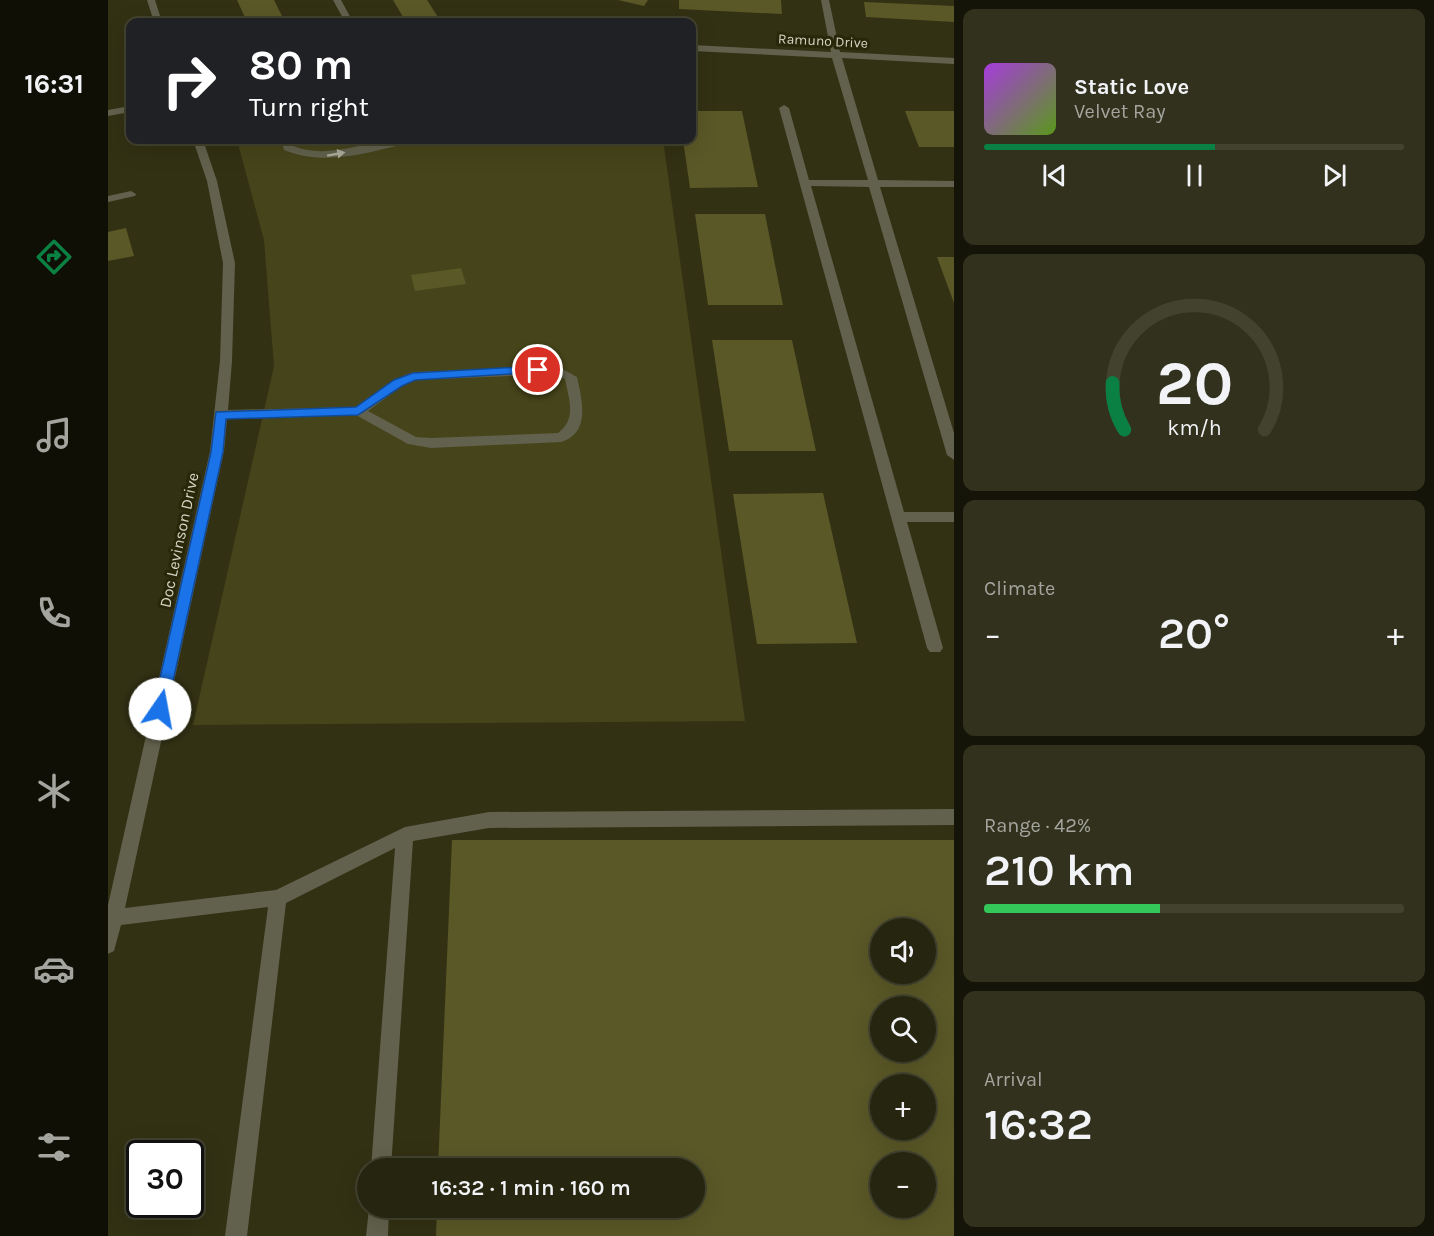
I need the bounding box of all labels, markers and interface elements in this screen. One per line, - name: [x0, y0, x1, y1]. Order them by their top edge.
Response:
- street label: Ramuno Drive: [778, 30, 868, 52]
- text: 80 m: [249, 40, 353, 90]
- icon: right: [150, 42, 228, 120]
- text: 16:31: [24, 68, 84, 100]
- text: Static Love: [1074, 74, 1189, 100]
- text: Turn right: [249, 91, 369, 123]
- text: Velvet Ray: [1074, 100, 1166, 123]
- one-way arrow: [327, 149, 346, 158]
- icon: previous: [1038, 159, 1071, 192]
- icon: pause: [1178, 159, 1211, 192]
- icon: next: [1318, 159, 1351, 192]
- icon: directions: [33, 236, 75, 278]
- pin: [512, 344, 563, 395]
- text: 20: [1155, 347, 1233, 420]
- icon: arrive: [521, 353, 554, 386]
- icon: music: [33, 414, 75, 456]
- text: km/h: [1167, 415, 1221, 440]
- street label: Doc Levinson Drive: [155, 471, 203, 609]
- text: Climate: [984, 577, 1055, 600]
- icon: phone: [33, 592, 75, 634]
- text: 20°: [1158, 607, 1230, 659]
- text: −: [984, 615, 1001, 653]
- text: +: [1387, 615, 1404, 653]
- position arrow: [128, 677, 192, 741]
- icon: climate: [33, 770, 75, 812]
- text: Range · 42%: [984, 814, 1091, 837]
- text: 210 km: [984, 844, 1135, 896]
- map controls: [870, 918, 936, 1218]
- button: sound: [870, 918, 936, 984]
- icon: car: [33, 948, 75, 990]
- button: search: [870, 996, 936, 1062]
- text: Arrival: [984, 1068, 1043, 1091]
- button: +: [870, 1074, 936, 1140]
- text: 16:32: [984, 1098, 1093, 1150]
- icon: filters: [33, 1126, 75, 1168]
- speed limit sign: 30: [126, 1140, 204, 1218]
- button: −: [870, 1152, 936, 1218]
- text: 16:32 · 1 min · 160 m: [431, 1175, 631, 1201]

